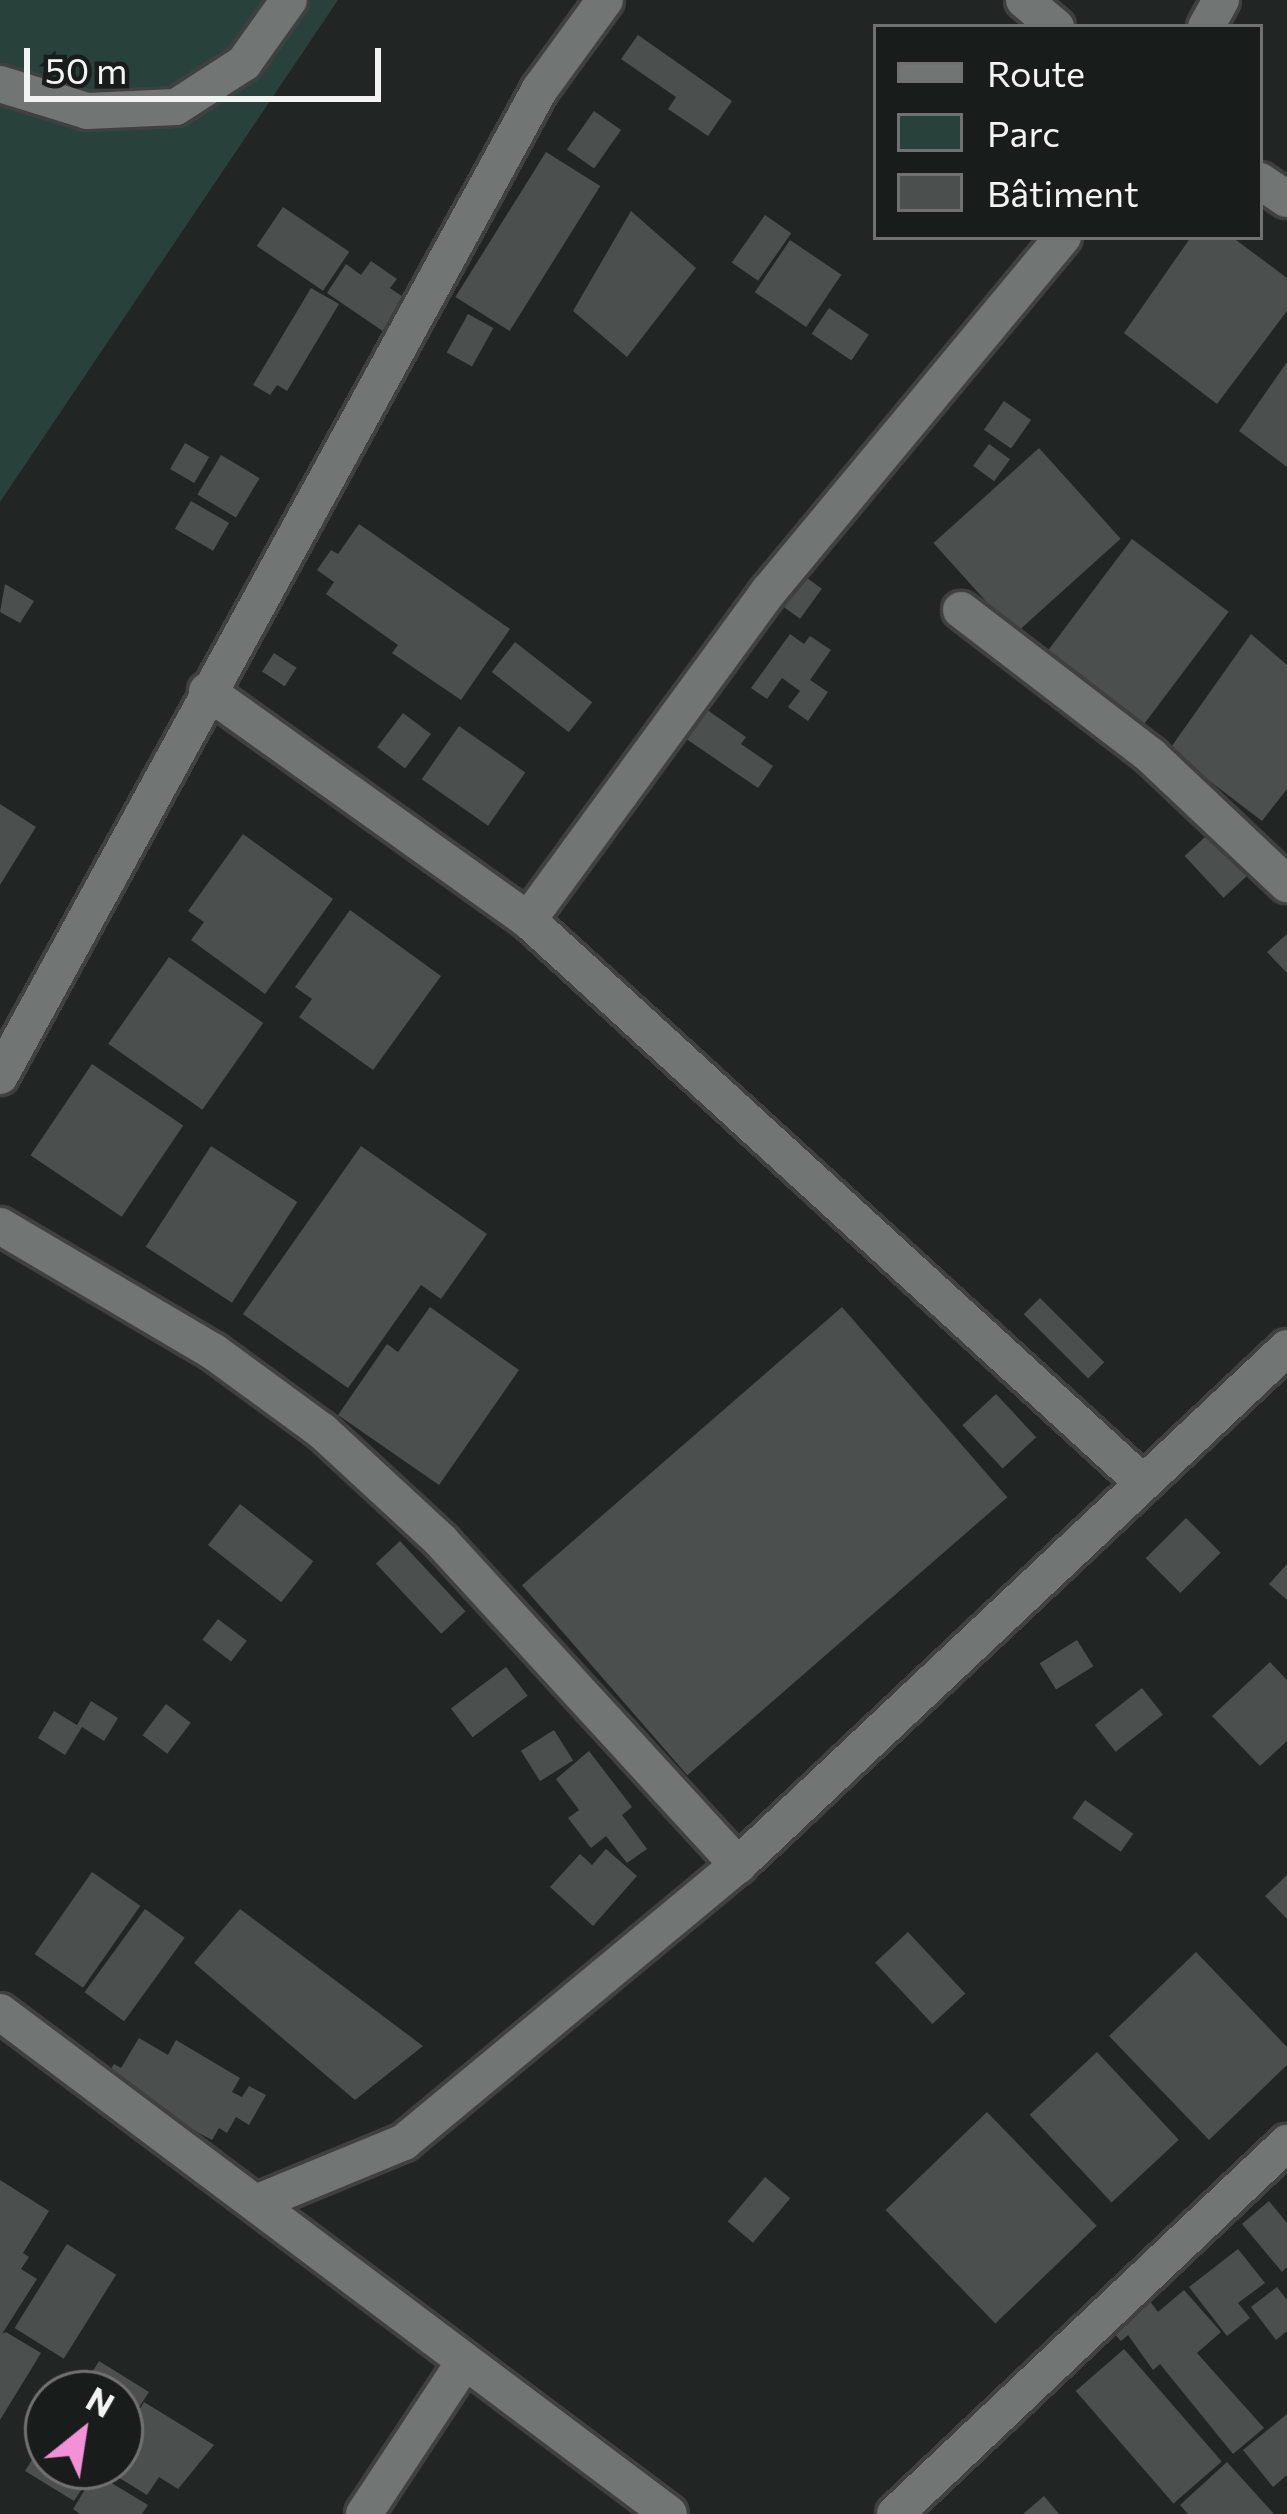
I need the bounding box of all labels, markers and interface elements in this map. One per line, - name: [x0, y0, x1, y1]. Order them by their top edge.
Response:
- scale bar: [30, 24, 387, 98]
- legend: [873, 24, 1263, 240]
- text: 50 m: [45, 47, 127, 91]
- text: Route: [987, 50, 1085, 94]
- text: Parc: [987, 110, 1060, 154]
- text: Bâtiment: [987, 170, 1139, 214]
- north arrow: [24, 2370, 144, 2490]
- text: N: [80, 2377, 122, 2425]

